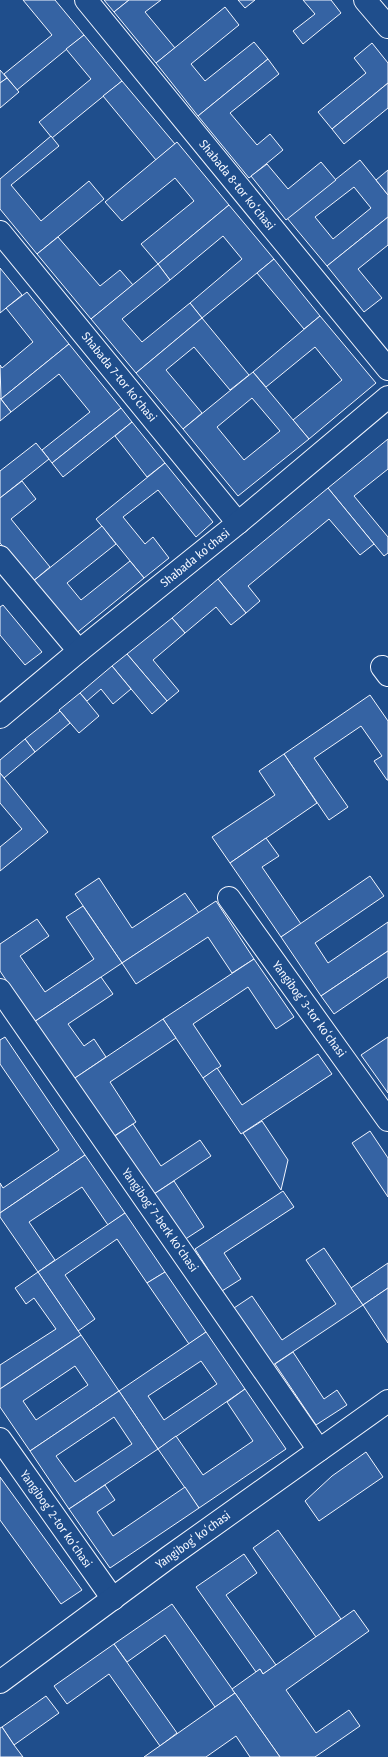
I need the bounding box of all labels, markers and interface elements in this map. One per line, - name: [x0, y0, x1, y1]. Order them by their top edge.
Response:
- street label: Shabada 8-tor koʻchasi: [196, 136, 279, 233]
- street label: Shabada 7-tor koʻchasi: [79, 329, 160, 425]
- street label: Shabada koʻchasi: [157, 525, 232, 590]
- street label: Yangibogʻ 3-tor koʻchasi: [269, 958, 349, 1060]
- street label: Yangibogʻ 7-berk koʻchasi: [119, 1165, 202, 1274]
- street label: Yangibogʻ 2-tor koʻchasi: [17, 1467, 96, 1570]
- street label: Yangibogʻ koʻchasi: [152, 1507, 233, 1572]

